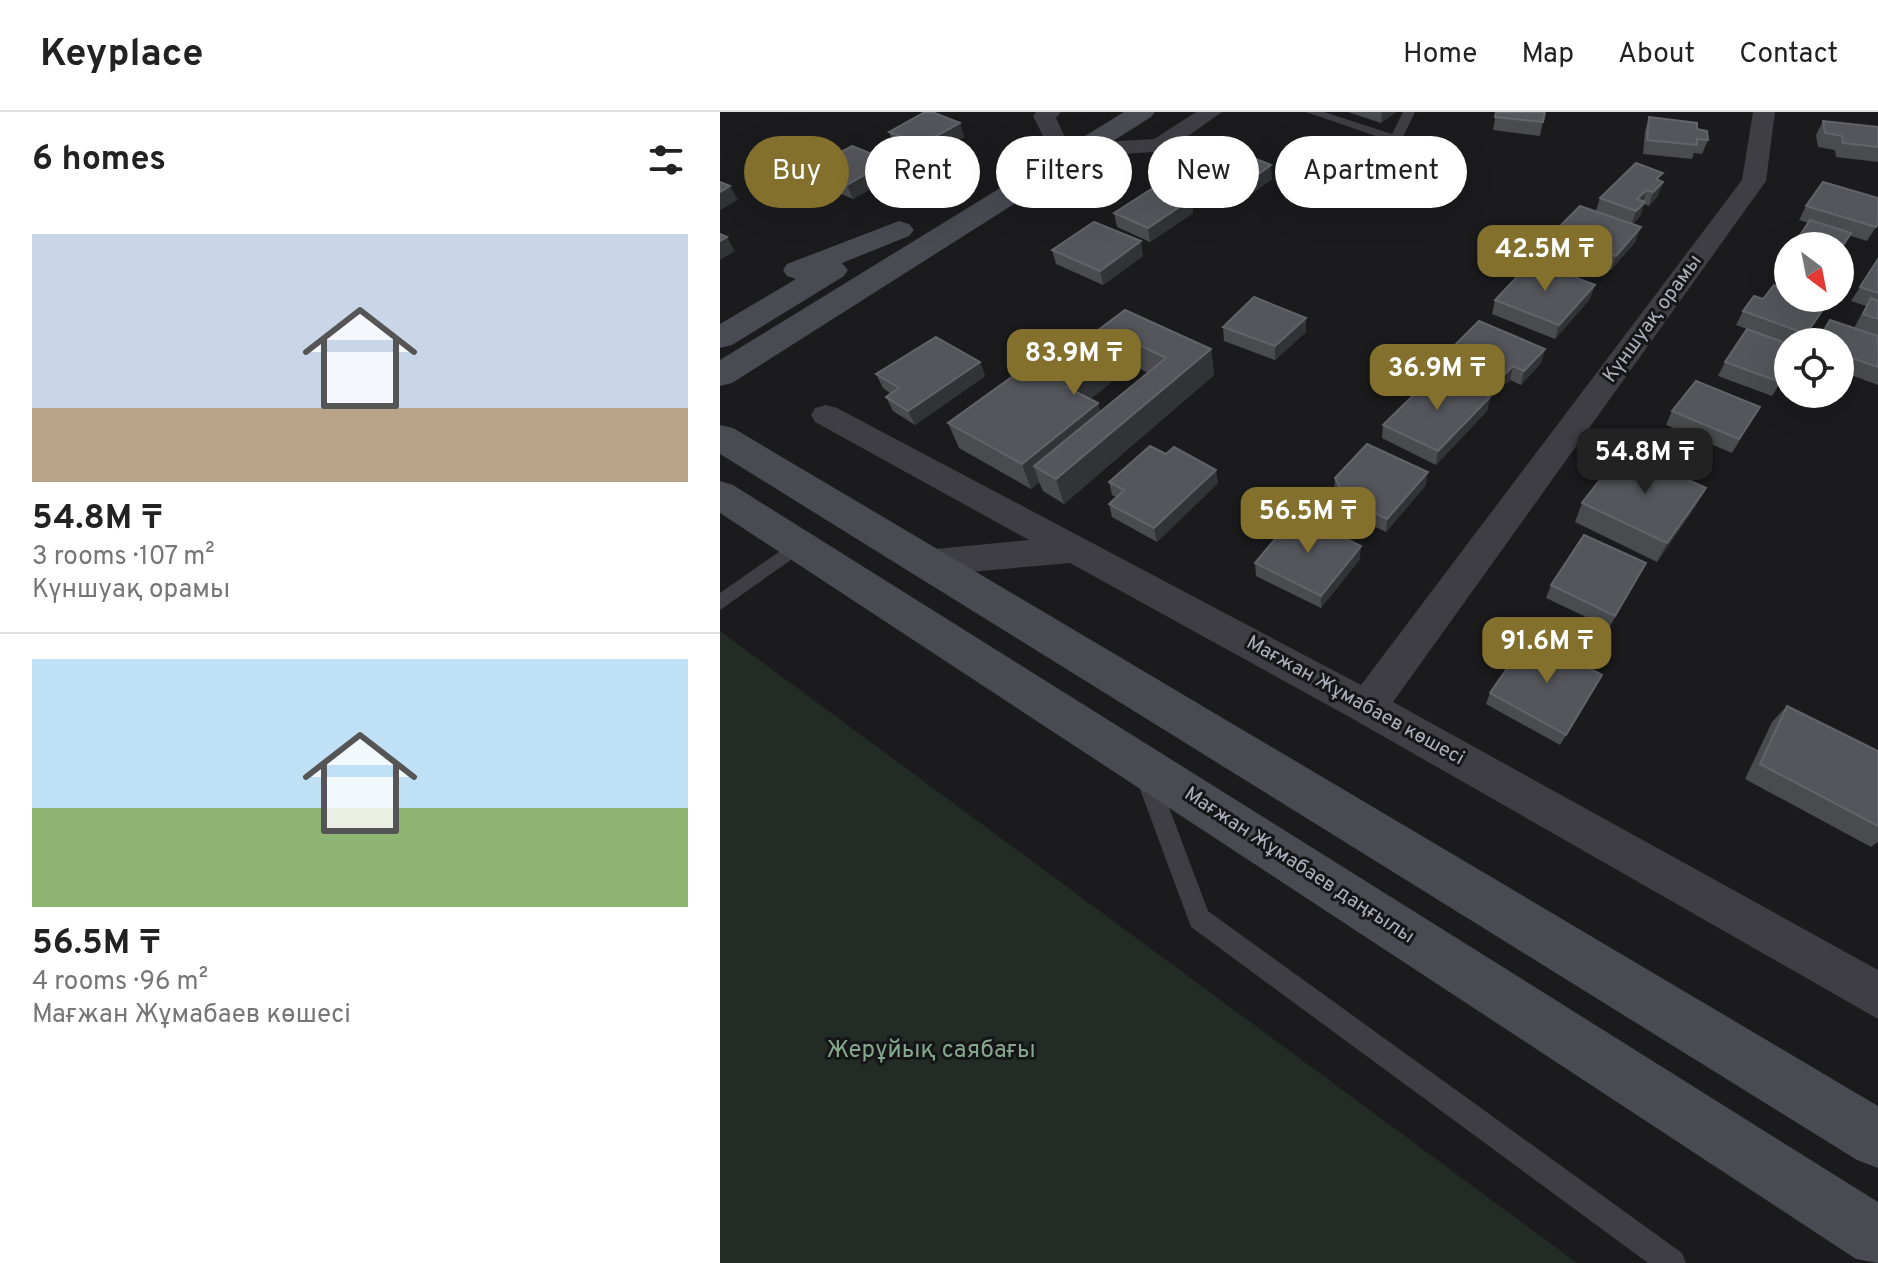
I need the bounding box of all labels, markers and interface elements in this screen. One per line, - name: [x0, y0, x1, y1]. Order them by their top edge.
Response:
- text: Keyplace: [40, 31, 204, 80]
- text: Home: [1403, 37, 1477, 73]
- text: Map: [1521, 37, 1574, 73]
- text: About: [1618, 37, 1695, 73]
- text: Contact: [1739, 37, 1838, 73]
- chip: Buy: [744, 136, 849, 208]
- chip: Rent: [865, 136, 980, 208]
- chip: Filters: [996, 136, 1132, 208]
- chip: New: [1148, 136, 1259, 208]
- chip: Apartment: [1275, 136, 1467, 208]
- icon: filters: [644, 138, 688, 182]
- text: 6 homes: [32, 139, 166, 182]
- pin: 42.5M ₸: [1471, 225, 1619, 293]
- north arrow: [1774, 232, 1854, 312]
- map controls: [1774, 232, 1854, 408]
- text: 42.5M ₸: [1495, 234, 1595, 267]
- street label: Күншуақ орамы: [1598, 250, 1708, 388]
- icon: home: [288, 286, 432, 430]
- button: locate: [1774, 328, 1854, 408]
- pin: 83.9M ₸: [1000, 329, 1148, 397]
- text: 83.9M ₸: [1025, 338, 1123, 371]
- pin: 36.9M ₸: [1363, 344, 1511, 412]
- text: 36.9M ₸: [1388, 353, 1486, 386]
- pin: 54.8M ₸: [1571, 428, 1719, 496]
- text: 54.8M ₸: [1595, 437, 1695, 470]
- pin: 56.5M ₸: [1234, 487, 1382, 555]
- text: 56.5M ₸: [1259, 496, 1357, 529]
- text: 54.8M ₸: [32, 498, 163, 541]
- text: 3 rooms · 107 m²: [32, 541, 215, 574]
- text: Күншуақ орамы: [32, 574, 230, 607]
- pin: 91.6M ₸: [1473, 617, 1621, 685]
- text: 91.6M ₸: [1500, 626, 1594, 659]
- street label: Мағжан Жұмабаев көшесі: [1241, 630, 1469, 772]
- icon: home: [288, 711, 432, 855]
- street label: Мағжан Жұмабаев даңғылы: [1179, 782, 1419, 950]
- text: 56.5M ₸: [32, 923, 161, 966]
- text: 4 rooms · 96 m²: [32, 966, 208, 999]
- text: Мағжан Жұмабаев көшесі: [32, 999, 351, 1032]
- park label: Жерұйық саябағы: [826, 1036, 1036, 1066]

